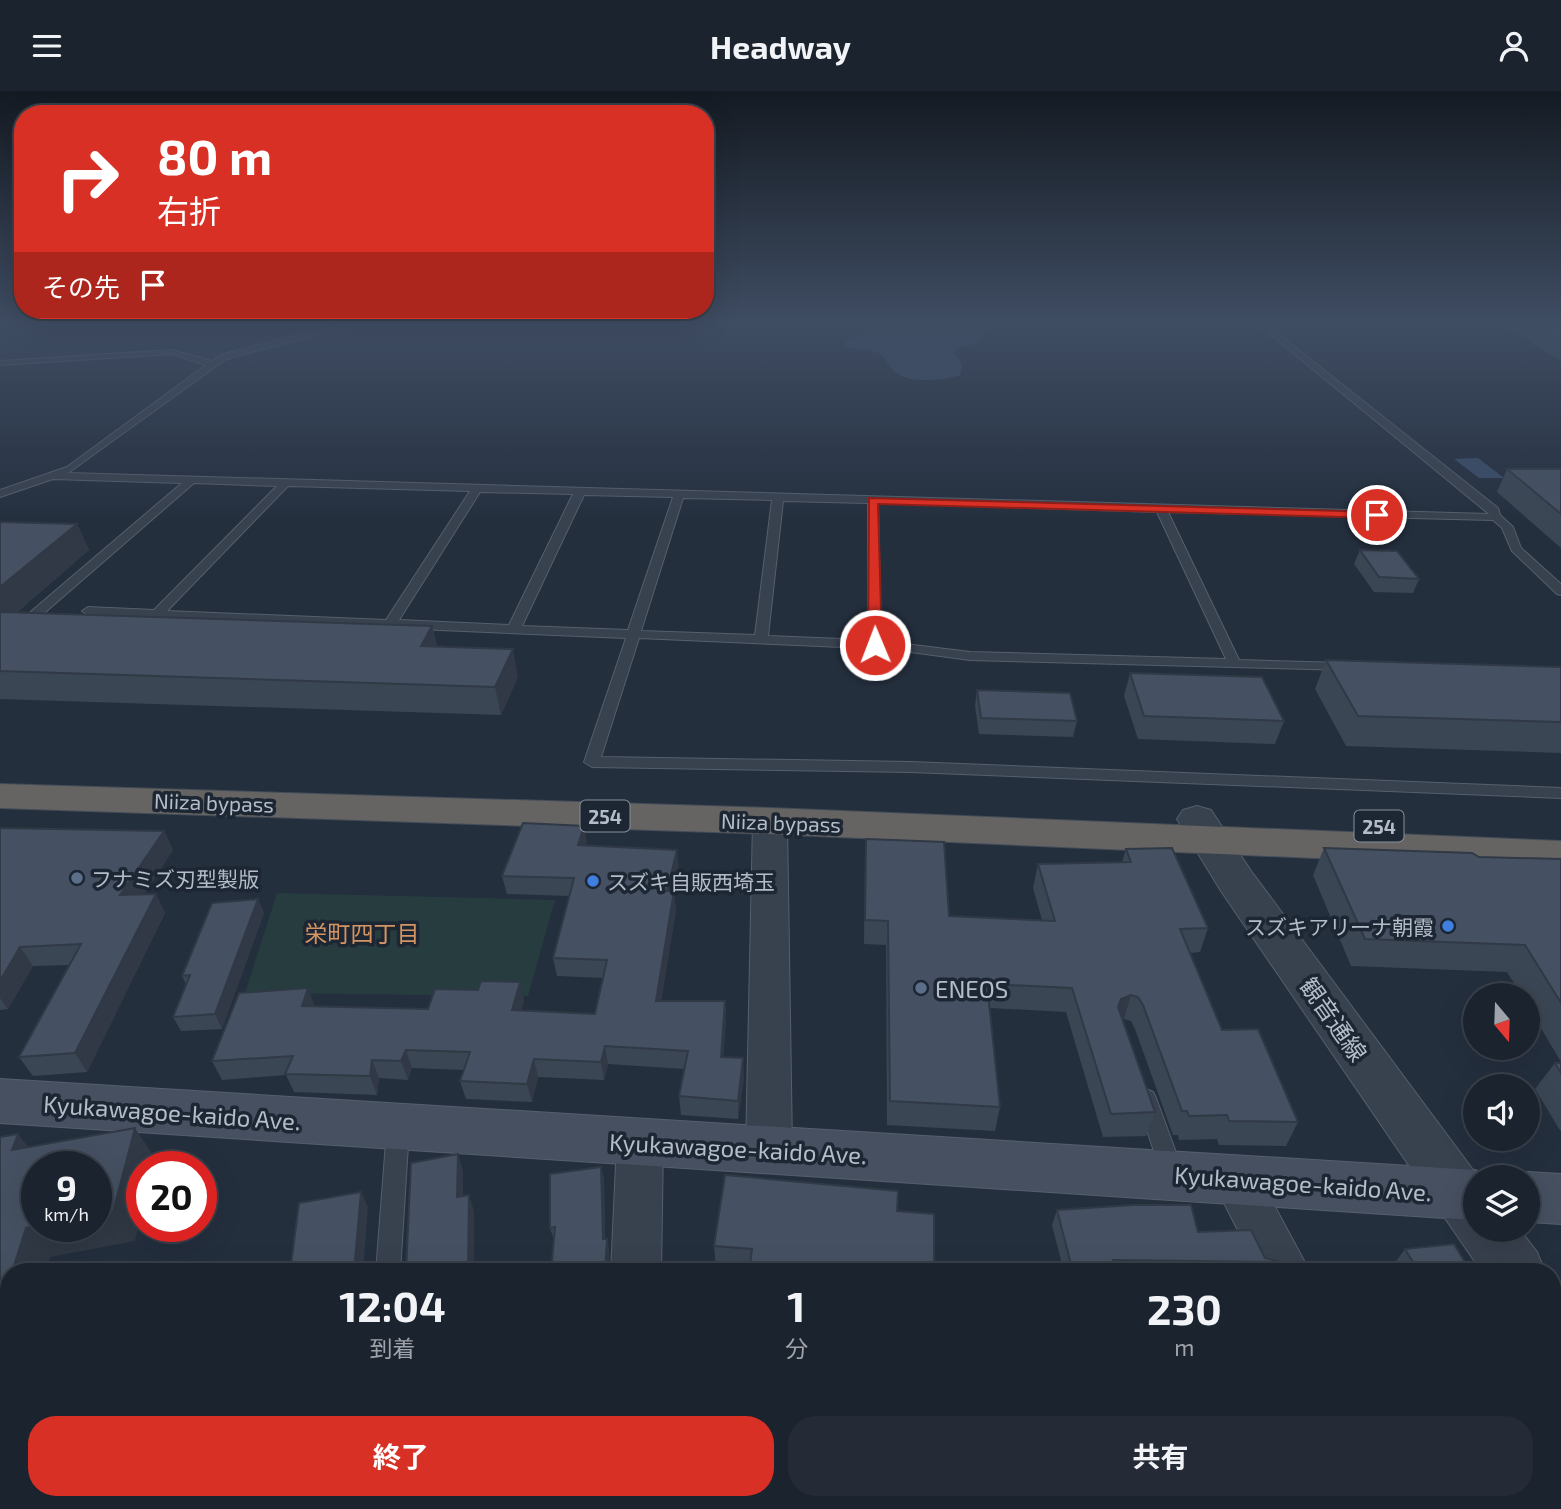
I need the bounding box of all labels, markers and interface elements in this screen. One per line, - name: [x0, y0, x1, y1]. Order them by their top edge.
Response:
- icon: menu: [28, 27, 66, 65]
- text: Headway: [710, 27, 851, 65]
- icon: person: [1495, 27, 1533, 65]
- text: 80 m: [157, 126, 272, 185]
- icon: right: [42, 133, 133, 224]
- text: 右折: [157, 191, 221, 229]
- icon: arrive: [134, 266, 172, 304]
- text: その先: [42, 271, 120, 302]
- pin: [1347, 485, 1407, 545]
- icon: arrive: [1358, 496, 1396, 534]
- position arrow: [838, 608, 912, 682]
- street label: Niiza bypass: [154, 787, 274, 817]
- road number: 254: [580, 801, 630, 831]
- street label: Niiza bypass: [721, 807, 841, 837]
- road number: 254: [1354, 811, 1404, 841]
- place label: フナミズ刃型製版: [91, 866, 259, 891]
- place label: スズキ自販西埼玉: [607, 869, 775, 894]
- marker: フナミズ刃型製版: [69, 870, 85, 886]
- marker: スズキ自販西埼玉: [585, 873, 601, 889]
- place label: スズキアリーナ朝霞: [1245, 914, 1434, 939]
- marker: スズキアリーナ朝霞: [1440, 918, 1456, 934]
- district label: 栄町四丁目: [305, 919, 420, 947]
- street label: 観音通線: [1295, 971, 1373, 1067]
- place label: ENEOS: [935, 974, 1008, 1003]
- marker: ENEOS: [913, 980, 929, 996]
- north arrow: [1463, 983, 1540, 1061]
- map controls: [1463, 983, 1540, 1242]
- button: sound: [1463, 1074, 1540, 1151]
- street label: Kyukawagoe-kaido Ave.: [42, 1089, 302, 1135]
- street label: Kyukawagoe-kaido Ave.: [609, 1127, 867, 1169]
- speed limit sign: 20: [126, 1151, 217, 1242]
- street label: Kyukawagoe-kaido Ave.: [1173, 1160, 1433, 1206]
- button: layers: [1463, 1165, 1540, 1242]
- text: 9: [56, 1166, 77, 1208]
- text: km/h: [44, 1203, 89, 1225]
- text: 12:04: [339, 1280, 446, 1330]
- text: 1: [787, 1280, 806, 1330]
- text: 230: [1147, 1283, 1222, 1333]
- text: m: [1174, 1333, 1195, 1361]
- text: 到着: [369, 1334, 415, 1362]
- text: 分: [785, 1334, 808, 1362]
- button: 終了: [28, 1416, 774, 1496]
- button: 共有: [788, 1416, 1533, 1496]

